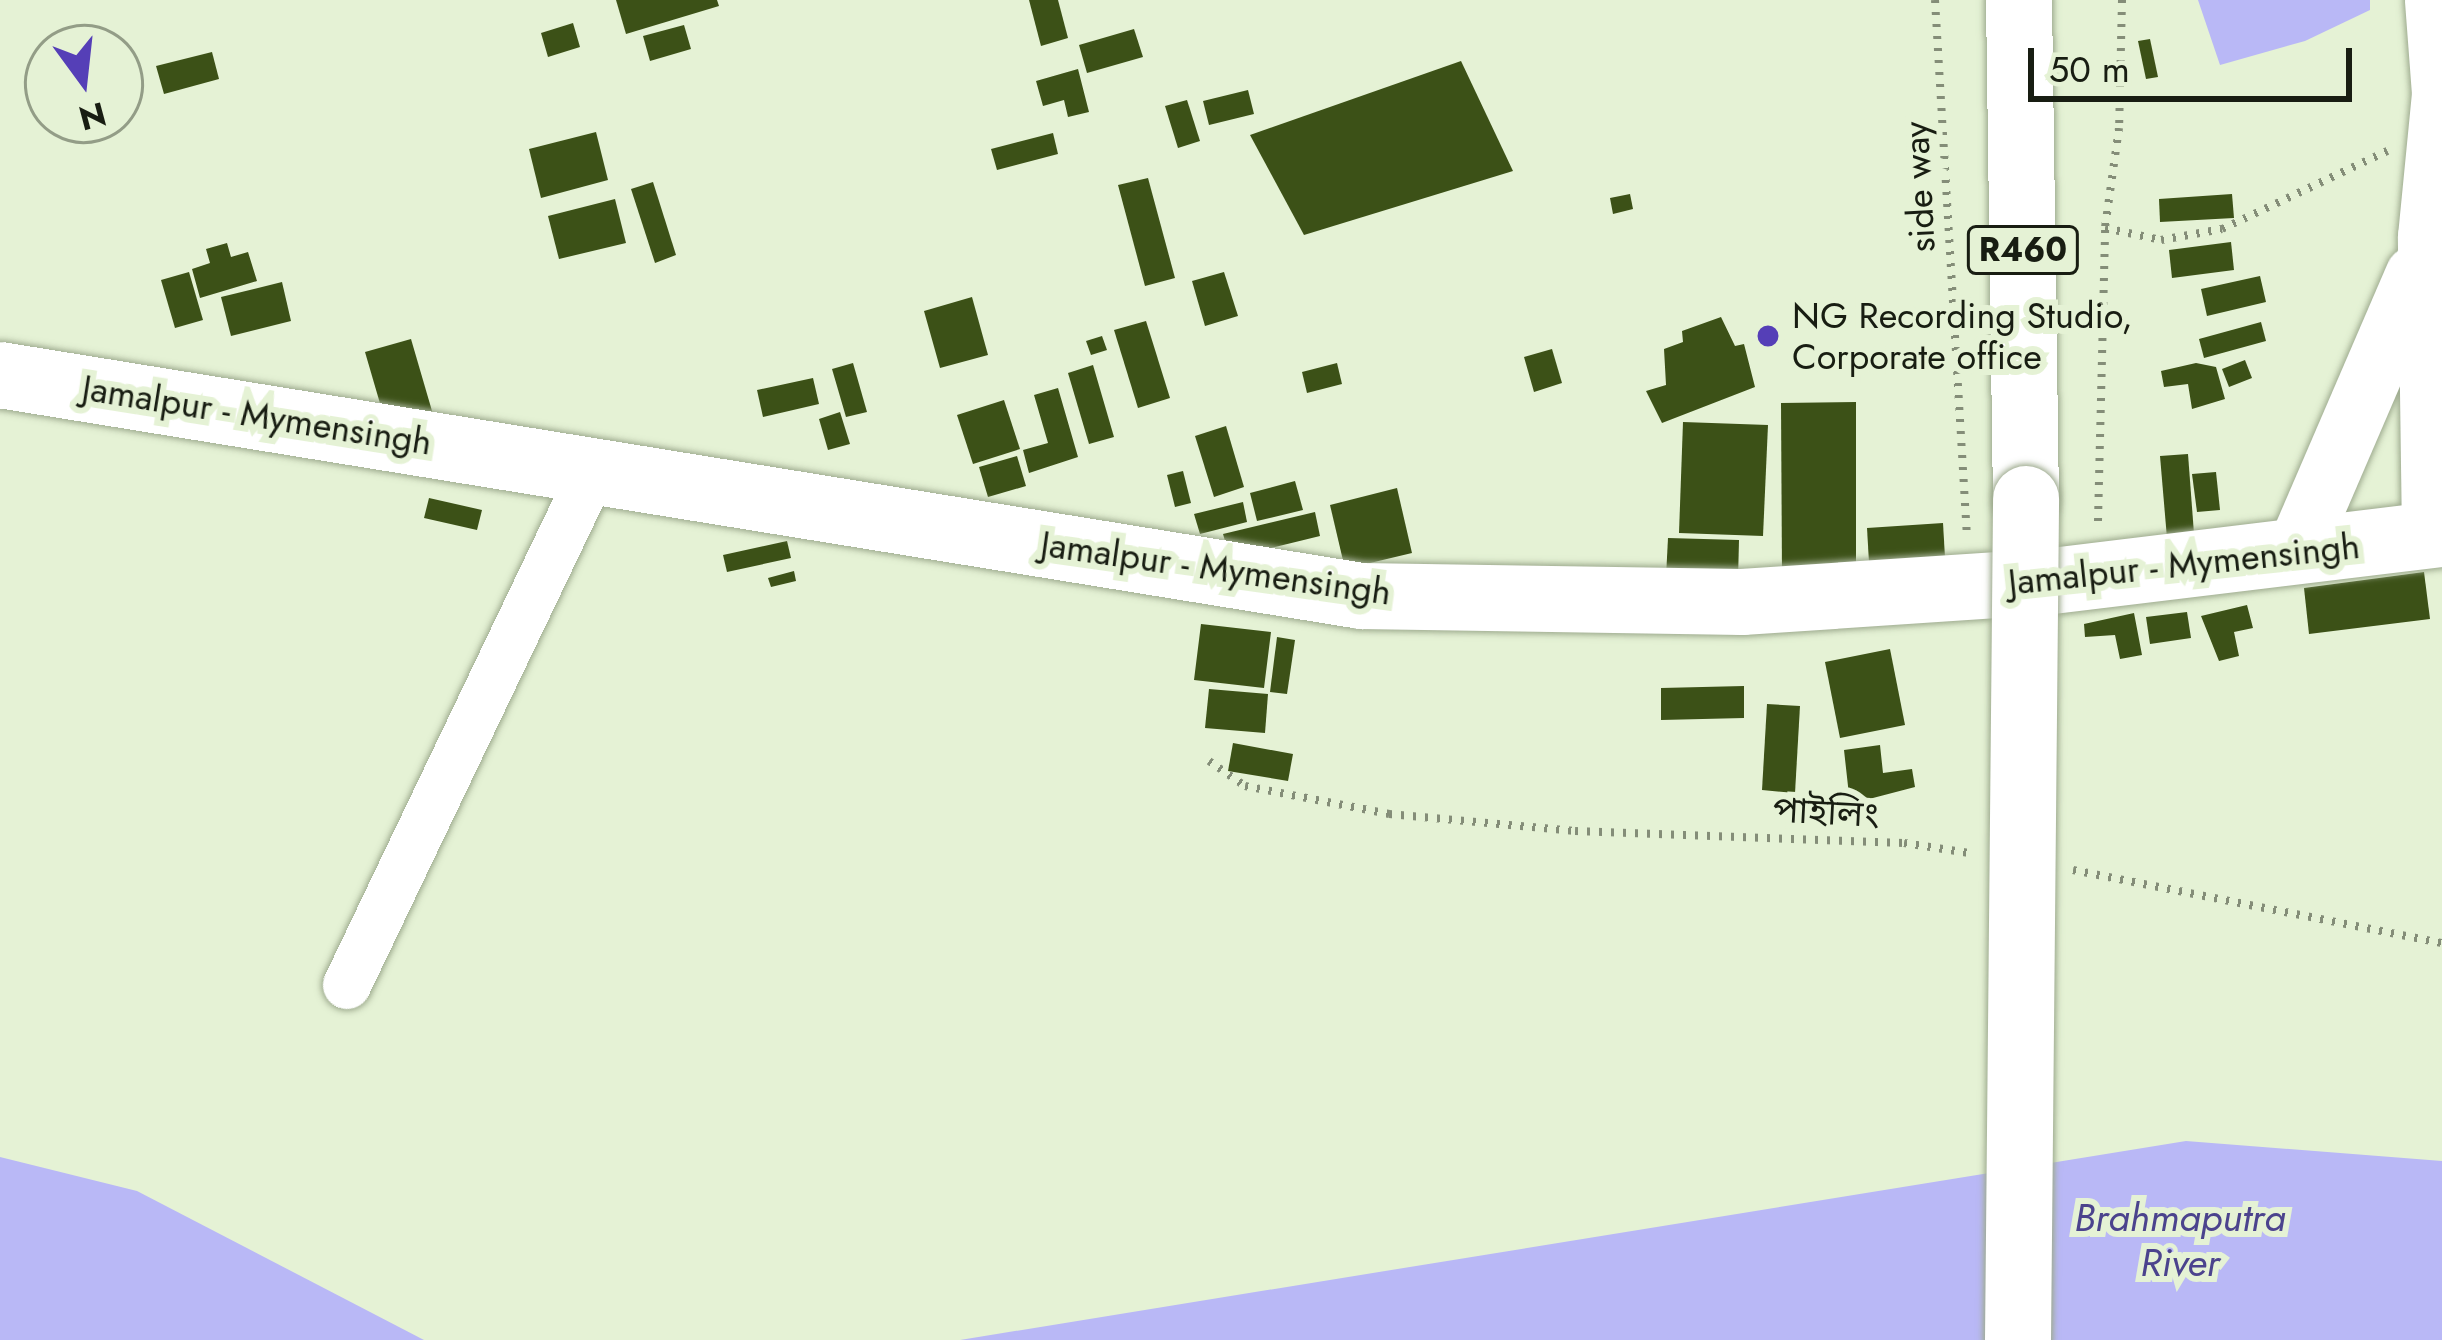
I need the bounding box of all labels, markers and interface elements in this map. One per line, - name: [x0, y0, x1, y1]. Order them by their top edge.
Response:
- north arrow: [24, 24, 144, 144]
- scale bar: [2034, 24, 2358, 98]
- text: 50 m: [2049, 43, 2130, 95]
- text: N: [74, 90, 111, 142]
- street label: side way: [1894, 120, 1944, 254]
- road number: R460: [1966, 223, 2080, 277]
- place label: NG Recording Studio, Corporate office: [1792, 293, 2133, 378]
- marker: NG Recording Studio, Corporate office: [1755, 323, 1781, 349]
- street label: Jamalpur - Mymensingh: [79, 366, 435, 464]
- street label: Jamalpur - Mymensingh: [1038, 522, 1394, 614]
- street label: Jamalpur - Mymensingh: [2006, 524, 2362, 604]
- street label: পাইলিং: [1772, 788, 1880, 836]
- water label: Brahmaputra River: [2074, 1196, 2286, 1287]

